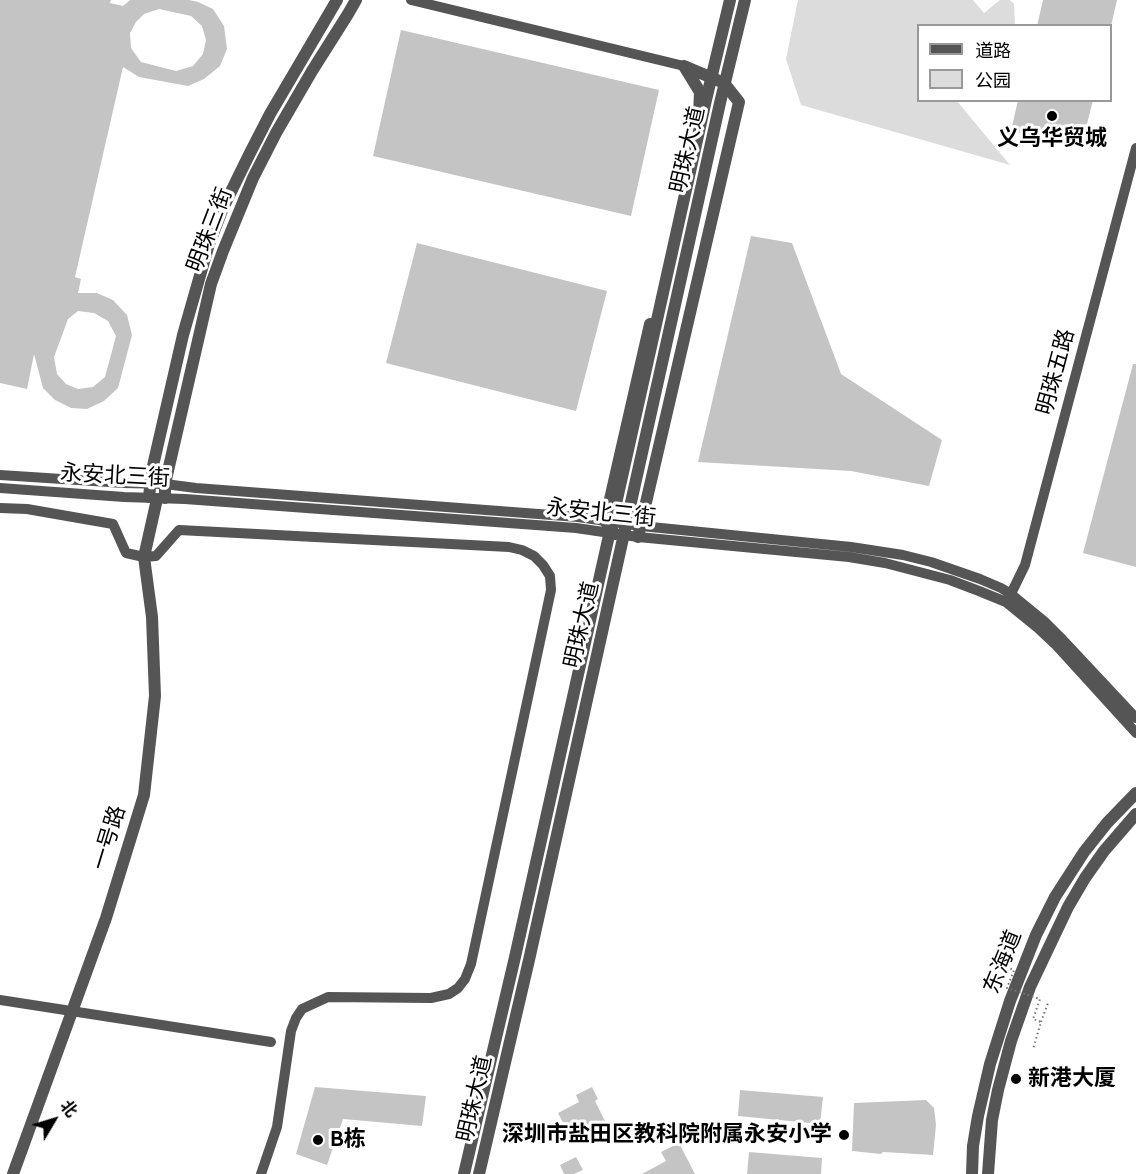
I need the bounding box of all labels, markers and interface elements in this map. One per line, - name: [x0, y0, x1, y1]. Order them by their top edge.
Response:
- legend: [917, 24, 1112, 102]
- text: 道路: [975, 40, 1011, 62]
- text: 公园: [975, 70, 1011, 92]
- street label: 明珠大道: [665, 104, 711, 196]
- marker: 义乌华贸城: [1045, 109, 1059, 123]
- place label: 义乌华贸城: [997, 126, 1107, 152]
- street label: 明珠三街: [182, 184, 238, 276]
- street label: 明珠五路: [1032, 326, 1080, 418]
- street label: 永安北三街: [59, 460, 171, 492]
- street label: 永安北三街: [545, 494, 657, 532]
- street label: 明珠大道: [559, 579, 605, 671]
- street label: 一号路: [87, 803, 131, 873]
- street label: 东海道: [978, 926, 1028, 998]
- street label: 明珠大道: [452, 1053, 498, 1145]
- place label: 新港大厦: [1028, 1066, 1116, 1092]
- marker: 新港大厦: [1009, 1072, 1023, 1086]
- north arrow: [24, 1090, 84, 1150]
- text: 北: [56, 1096, 81, 1121]
- place label: 深圳市盐田区教科院附属永安小学: [502, 1122, 832, 1148]
- place label: B栋: [330, 1127, 366, 1153]
- marker: 深圳市盐田区教科院附属永安小学: [837, 1128, 851, 1142]
- marker: B栋: [311, 1133, 325, 1147]

